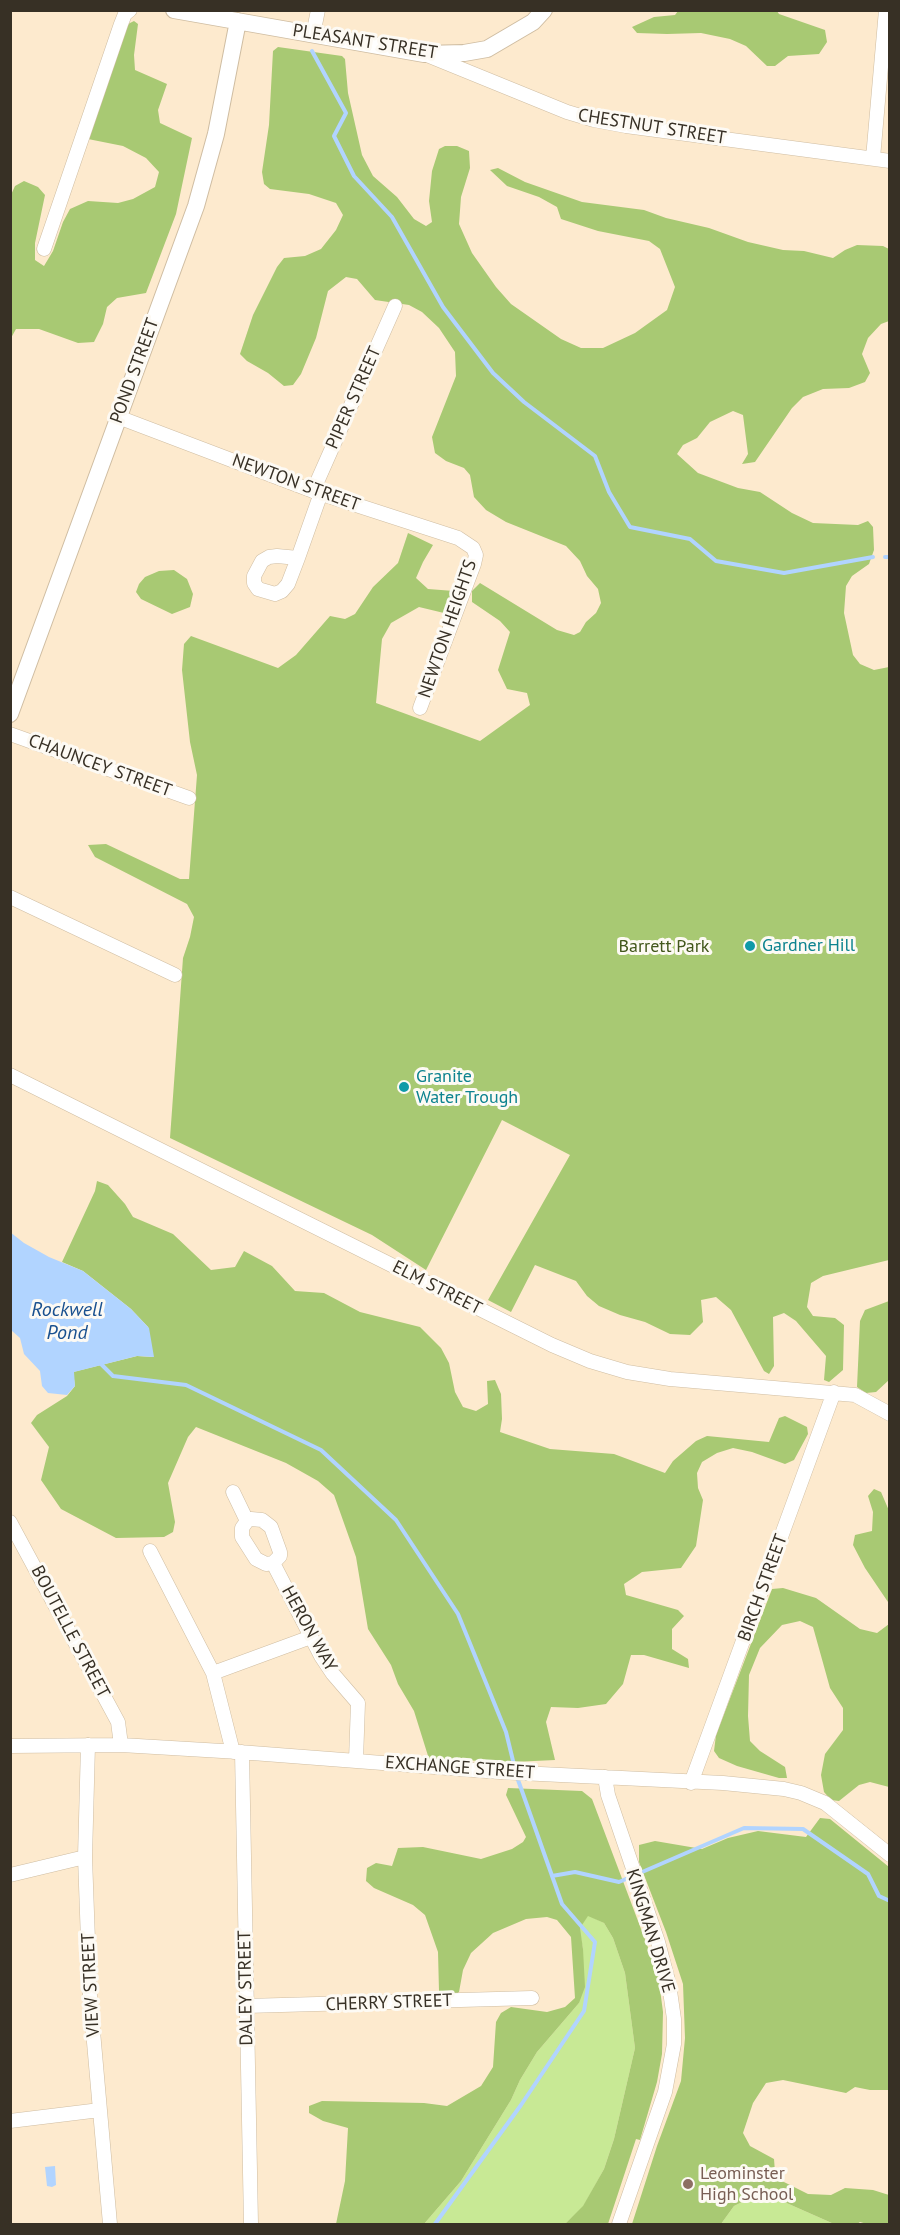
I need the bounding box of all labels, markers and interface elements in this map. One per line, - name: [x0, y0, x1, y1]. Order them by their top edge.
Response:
- street label: PLEASANT STREET: [291, 20, 439, 64]
- street label: CHESTNUT STREET: [576, 105, 728, 149]
- street label: POND STREET: [106, 315, 164, 427]
- street label: PIPER STREET: [322, 343, 386, 453]
- street label: NEWTON STREET: [229, 450, 363, 516]
- street label: NEWTON HEIGHTS: [414, 557, 482, 701]
- street label: CHAUNCEY STREET: [25, 730, 175, 802]
- place label: Gardner Hill: [762, 935, 855, 957]
- park label: Barrett Park: [619, 936, 709, 958]
- marker: Gardner Hill: [743, 939, 757, 953]
- place label: Granite Water Trough: [416, 1066, 518, 1108]
- marker: Granite Water Trough: [397, 1080, 411, 1094]
- street label: ELM STREET: [389, 1256, 485, 1320]
- water label: Rockwell Pond: [31, 1298, 103, 1345]
- street label: BIRCH STREET: [734, 1531, 792, 1645]
- street label: BOUTELLE STREET: [26, 1562, 114, 1702]
- street label: HERON WAY: [277, 1582, 341, 1676]
- street label: EXCHANGE STREET: [384, 1752, 536, 1784]
- street label: KINGMAN DRIVE: [621, 1866, 679, 1996]
- street label: DALEY STREET: [234, 1930, 258, 2046]
- street label: VIEW STREET: [77, 1932, 105, 2038]
- street label: CHERRY STREET: [325, 1990, 453, 2016]
- place label: Leominster High School: [700, 2163, 793, 2206]
- marker: Leominster High School: [681, 2177, 695, 2191]

